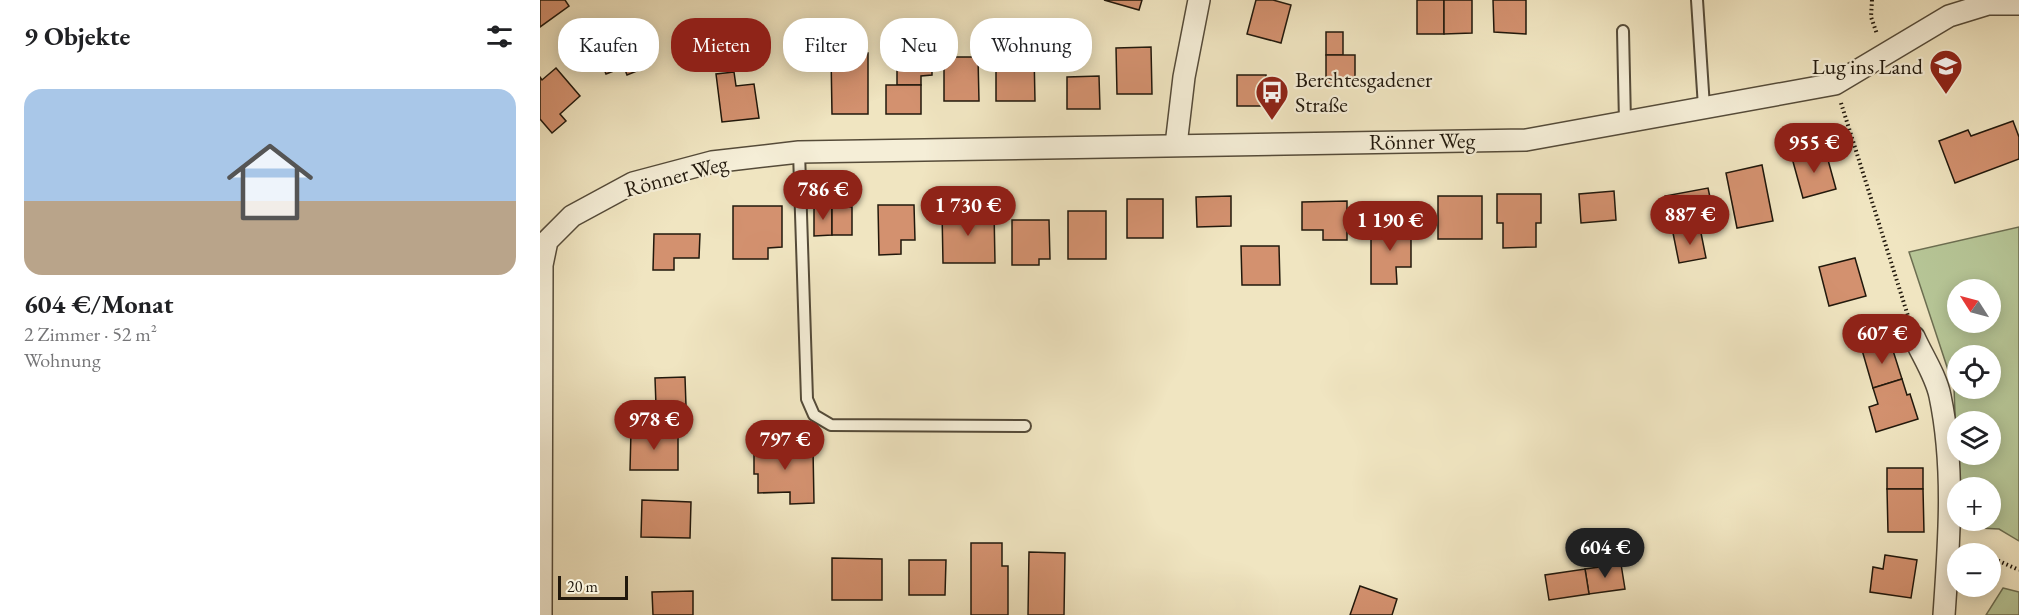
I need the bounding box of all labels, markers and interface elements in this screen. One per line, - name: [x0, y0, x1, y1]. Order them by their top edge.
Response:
- chip: Kaufen: [558, 18, 659, 72]
- chip: Mieten: [671, 18, 771, 72]
- chip: Filter: [783, 18, 868, 72]
- chip: Neu: [880, 18, 958, 72]
- chip: Wohnung: [970, 18, 1092, 72]
- text: 9 Objekte: [24, 19, 130, 53]
- icon: filters: [483, 20, 516, 53]
- school or university icon: Lug ins Land: [1928, 48, 1964, 95]
- place label: Lug ins Land: [1812, 52, 1924, 81]
- place label: Berchtesgadener Straße: [1295, 65, 1433, 119]
- bus stop icon: Berchtesgadener Straße: [1254, 74, 1290, 121]
- pin: 955 €: [1772, 123, 1856, 174]
- street label: Rönner Weg: [1369, 126, 1476, 156]
- icon: home: [216, 128, 324, 236]
- text: 955 €: [1788, 129, 1840, 155]
- street label: Rönner Weg: [621, 148, 731, 204]
- pin: 786 €: [781, 170, 865, 221]
- text: 786 €: [797, 176, 849, 202]
- pin: 1 730 €: [913, 186, 1023, 237]
- text: 1 730 €: [935, 192, 1001, 218]
- pin: 887 €: [1648, 195, 1732, 246]
- pin: 1 190 €: [1335, 201, 1445, 252]
- text: 887 €: [1664, 201, 1716, 227]
- text: 1 190 €: [1357, 207, 1423, 233]
- north arrow: [1947, 279, 2001, 333]
- map controls: [1947, 279, 2001, 597]
- text: 604 €/Monat: [24, 287, 173, 321]
- pin: 607 €: [1840, 314, 1924, 365]
- text: 607 €: [1856, 320, 1908, 346]
- text: 2 Zimmer · 52 m²: [24, 321, 157, 347]
- button: locate: [1947, 345, 2001, 399]
- text: Wohnung: [24, 347, 101, 373]
- pin: 978 €: [612, 400, 696, 451]
- text: 978 €: [628, 406, 680, 432]
- button: layers: [1947, 411, 2001, 465]
- pin: 797 €: [743, 420, 827, 471]
- text: 797 €: [759, 426, 811, 452]
- button: +: [1947, 477, 2001, 531]
- pin: 604 €: [1563, 528, 1647, 579]
- text: 604 €: [1579, 534, 1631, 560]
- button: −: [1947, 543, 2001, 597]
- scale bar: [558, 573, 628, 600]
- text: 20 m: [567, 576, 598, 597]

